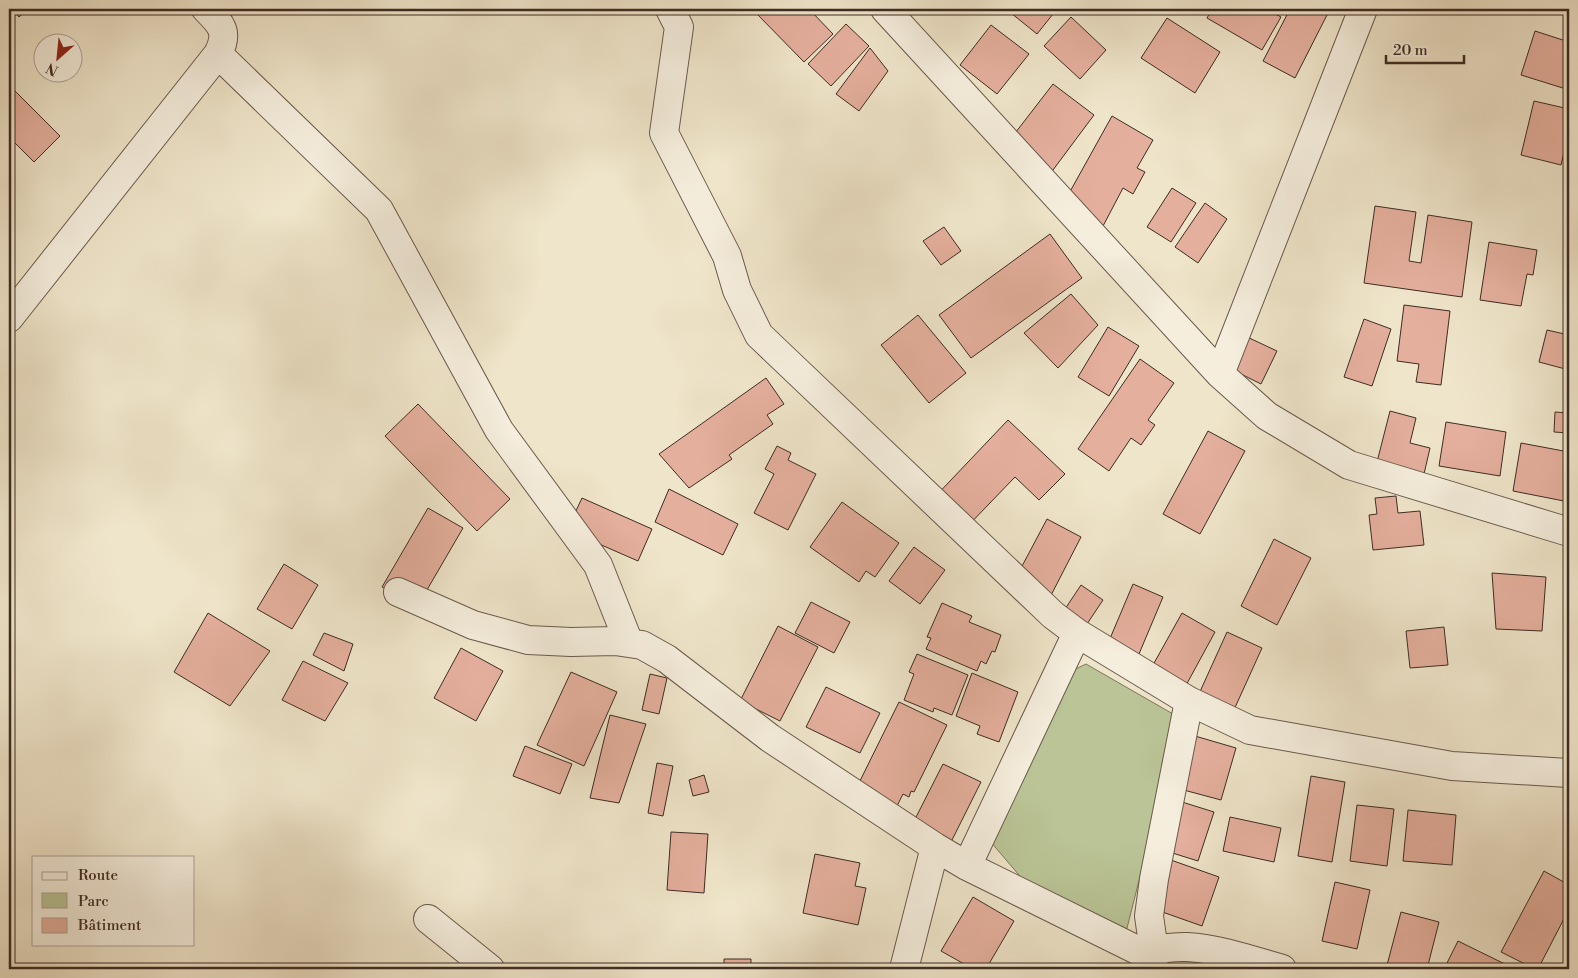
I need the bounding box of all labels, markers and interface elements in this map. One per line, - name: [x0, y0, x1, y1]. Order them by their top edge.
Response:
- north arrow: [32, 32, 82, 82]
- scale bar: [1386, 32, 1463, 64]
- text: 20 m: [1393, 41, 1428, 60]
- text: N: [44, 58, 62, 79]
- legend: [32, 856, 195, 946]
- text: Route: [78, 866, 118, 885]
- text: Parc: [78, 892, 109, 911]
- text: Bâtiment: [77, 916, 142, 935]

